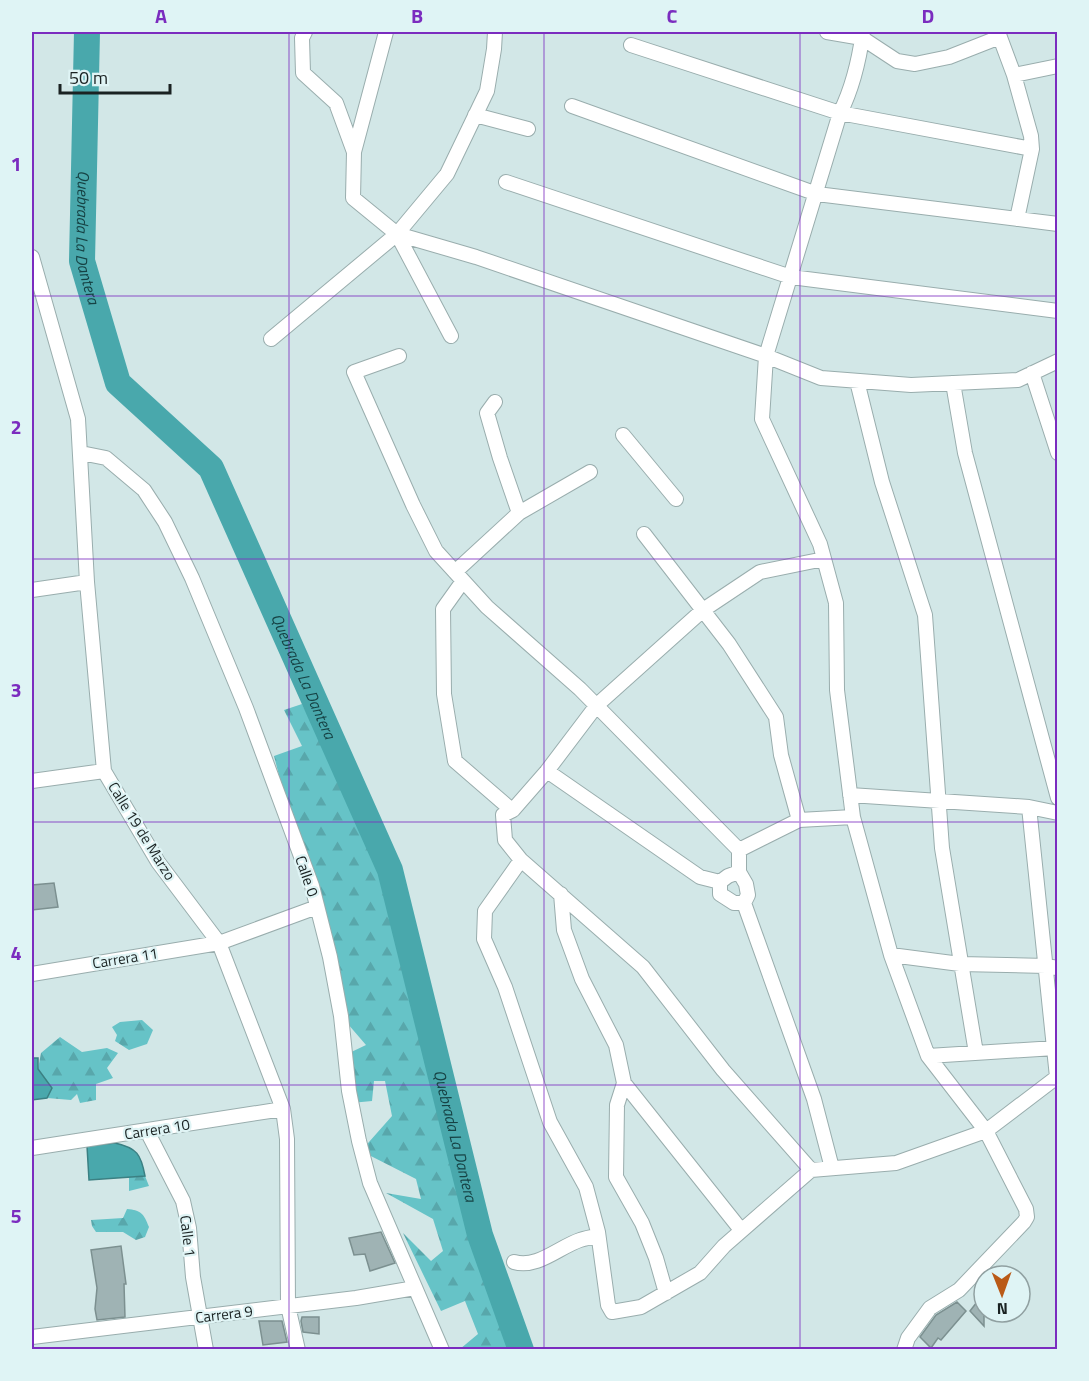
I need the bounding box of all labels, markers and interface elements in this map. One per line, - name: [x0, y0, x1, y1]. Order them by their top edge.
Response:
- text: A: [155, 0, 167, 31]
- text: B: [411, 0, 423, 31]
- text: C: [667, 0, 678, 31]
- text: D: [922, 0, 934, 31]
- scale bar: [60, 57, 170, 95]
- text: 50 m: [69, 64, 108, 91]
- text: 1: [10, 148, 22, 179]
- water label: Quebrada La Dantera: [70, 170, 106, 308]
- text: 2: [10, 411, 22, 442]
- water label: Quebrada La Dantera: [265, 609, 343, 744]
- text: 3: [10, 674, 22, 705]
- street label: Calle 19 de Marzo: [102, 777, 182, 885]
- street label: Calle 0: [289, 852, 325, 900]
- text: 4: [10, 937, 22, 968]
- street label: Carrera 11: [90, 941, 160, 975]
- water label: Quebrada La Dantera: [428, 1067, 484, 1205]
- street label: Carrera 10: [122, 1112, 192, 1146]
- text: 5: [10, 1200, 22, 1231]
- street label: Calle 1: [174, 1214, 202, 1258]
- north arrow: [972, 1264, 1032, 1324]
- text: N: [997, 1297, 1008, 1321]
- street label: Carrera 9: [194, 1299, 254, 1329]

